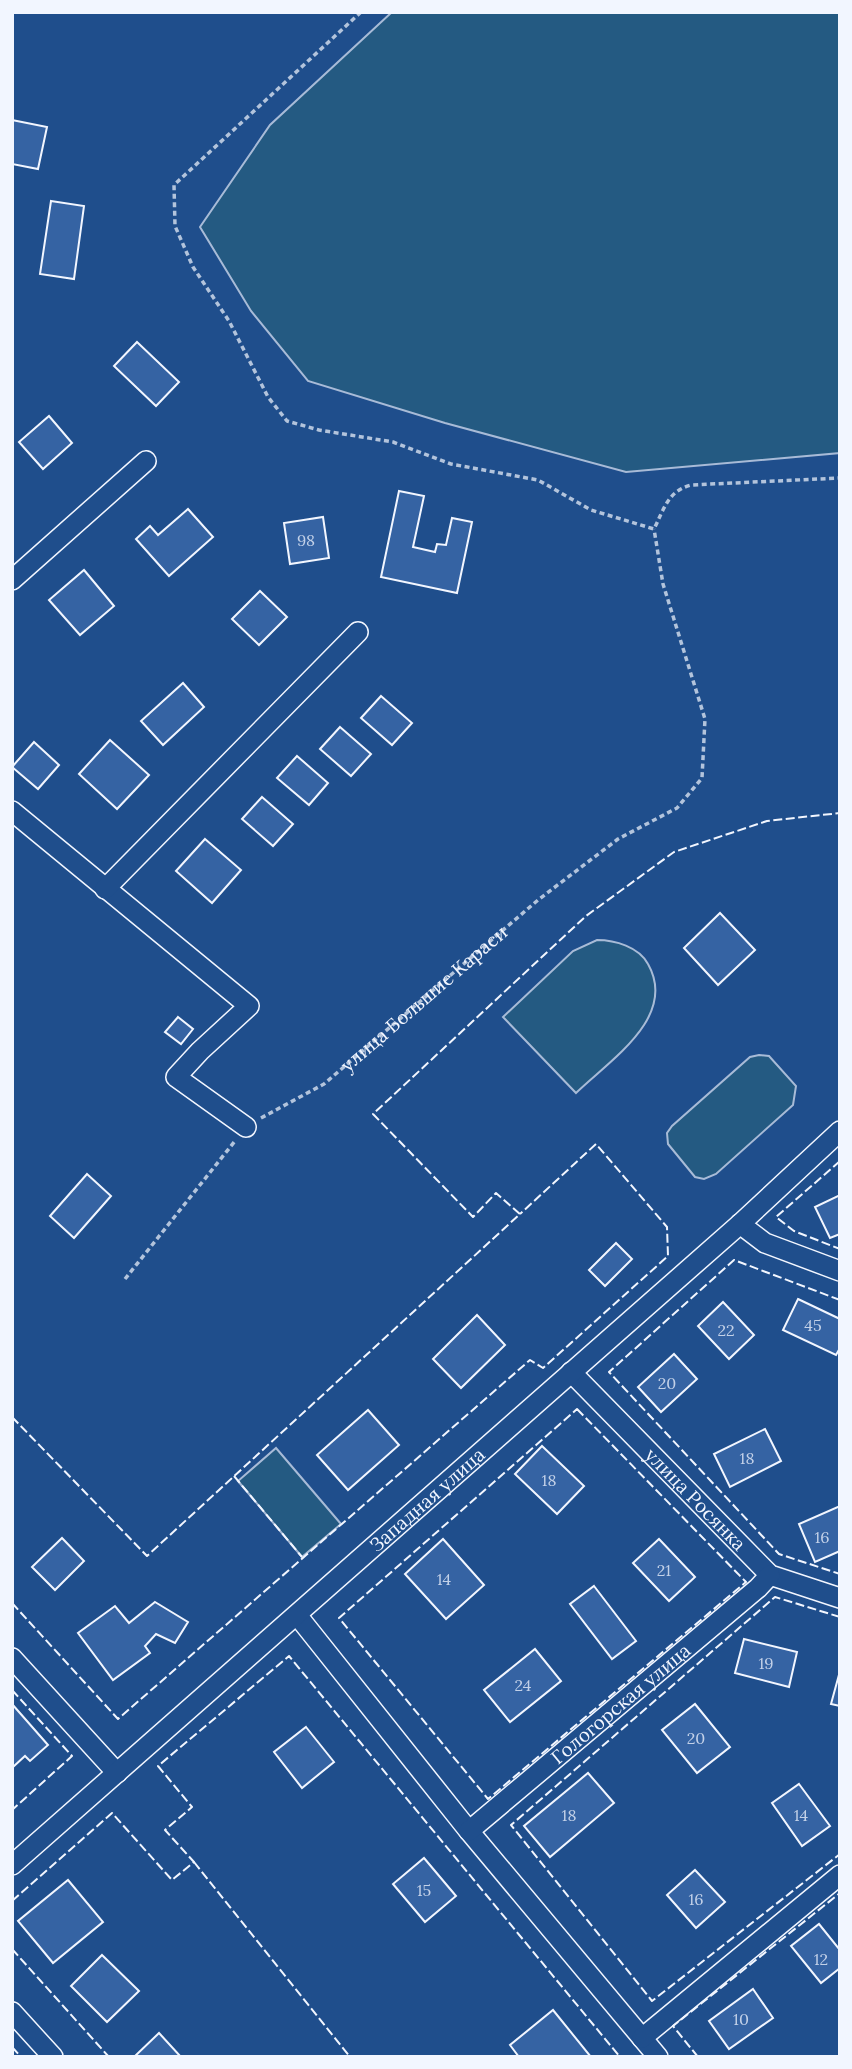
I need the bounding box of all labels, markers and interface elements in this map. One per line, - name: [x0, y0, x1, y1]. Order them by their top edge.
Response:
- house number: 98: [297, 530, 315, 550]
- street label: улица Большие Караси: [335, 920, 512, 1077]
- house number: 45: [804, 1315, 822, 1335]
- house number: 22: [717, 1320, 735, 1340]
- house number: 20: [658, 1373, 676, 1393]
- street label: Западная улица: [364, 1442, 490, 1557]
- street label: улица Росянка: [640, 1443, 751, 1556]
- house number: 18: [740, 1448, 754, 1468]
- house number: 18: [542, 1470, 556, 1490]
- house number: 16: [814, 1527, 830, 1547]
- house number: 21: [657, 1560, 671, 1580]
- house number: 14: [437, 1569, 452, 1589]
- street label: Гологорская улица: [546, 1638, 695, 1769]
- house number: 19: [758, 1653, 774, 1673]
- house number: 24: [515, 1675, 532, 1695]
- house number: 20: [687, 1728, 705, 1748]
- house number: 18: [562, 1805, 576, 1825]
- house number: 14: [794, 1805, 809, 1825]
- house number: 15: [417, 1880, 431, 1900]
- house number: 16: [688, 1889, 704, 1909]
- house number: 12: [814, 1949, 828, 1969]
- house number: 10: [733, 2009, 749, 2029]

